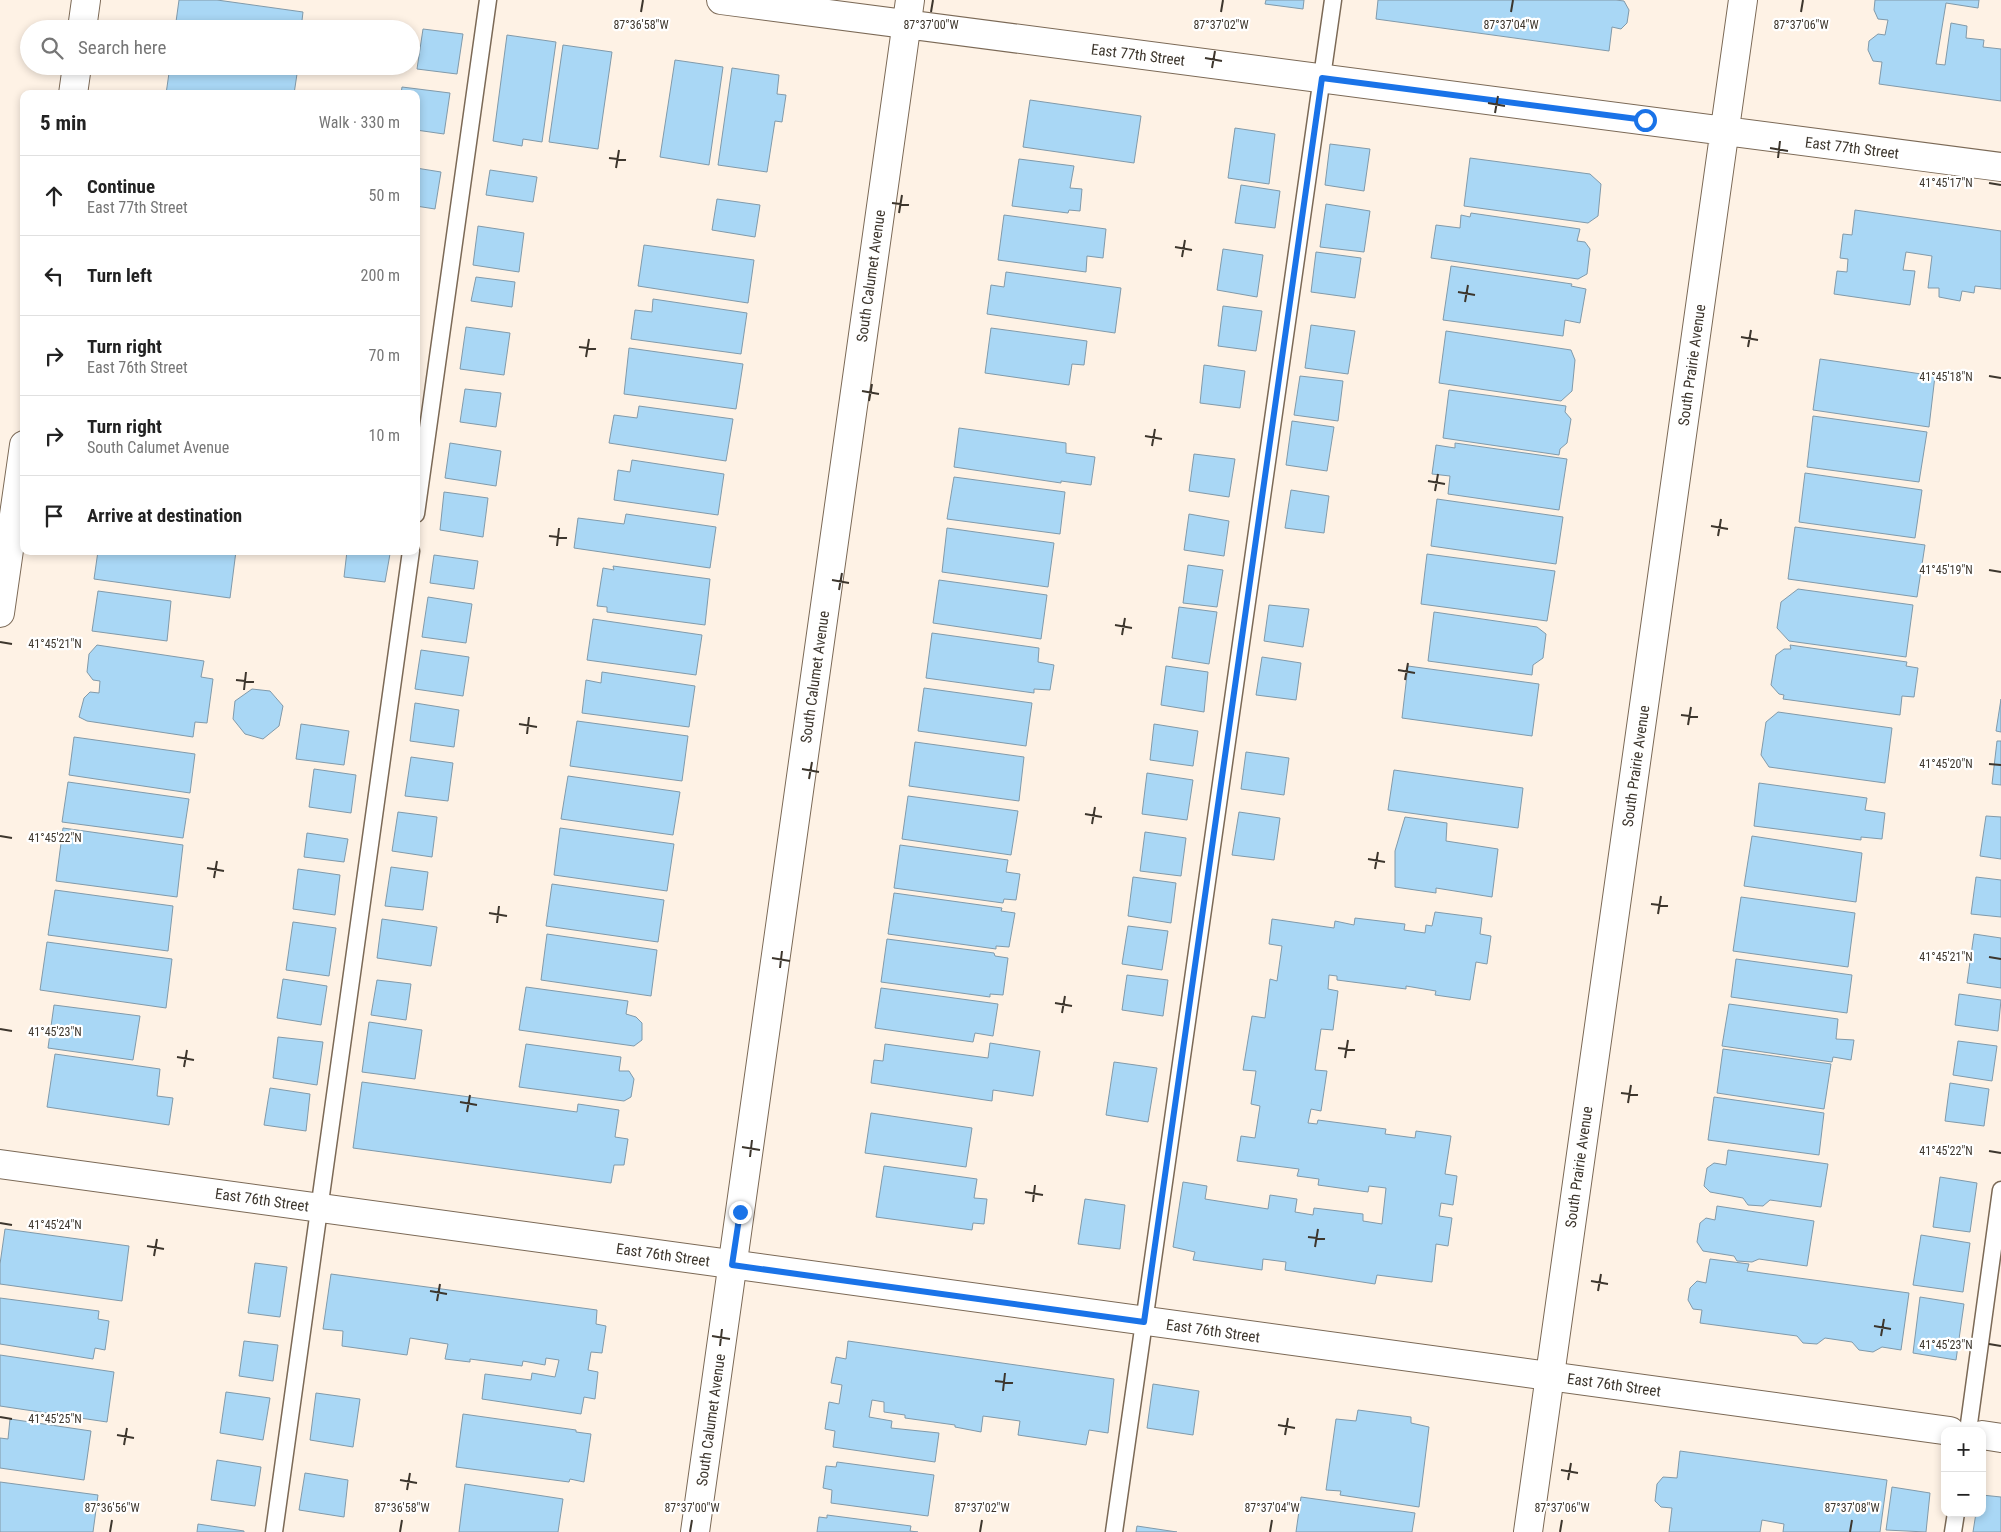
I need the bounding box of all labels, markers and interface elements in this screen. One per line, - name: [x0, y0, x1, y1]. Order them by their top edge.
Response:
- text: 87°36'58"W: [613, 18, 669, 32]
- text: 87°37'00"W: [903, 18, 959, 32]
- text: 87°37'02"W: [1193, 18, 1249, 32]
- text: 87°37'04"W: [1483, 18, 1539, 32]
- text: 87°37'06"W: [1773, 18, 1829, 32]
- search box: [20, 20, 420, 75]
- icon: search: [38, 34, 66, 62]
- text: Search here: [78, 36, 166, 59]
- street label: East 77th Street: [1090, 40, 1186, 70]
- route start: [1634, 109, 1657, 132]
- text: 5 min: [40, 111, 87, 135]
- text: Walk · 330 m: [319, 113, 400, 132]
- street label: East 77th Street: [1804, 133, 1900, 163]
- text: Continue: [87, 175, 155, 198]
- text: 41°45'17"N: [1919, 176, 1973, 190]
- icon: ahead: [40, 182, 68, 210]
- text: 50 m: [368, 186, 400, 205]
- text: East 77th Street: [87, 198, 188, 217]
- street label: South Calumet Avenue: [853, 209, 889, 343]
- icon: left: [40, 262, 68, 290]
- text: Turn left: [87, 264, 152, 287]
- text: 200 m: [361, 266, 400, 285]
- street label: South Prairie Avenue: [1675, 303, 1709, 427]
- text: Turn right: [87, 335, 162, 358]
- icon: right: [40, 342, 68, 370]
- text: 70 m: [368, 346, 400, 365]
- text: East 76th Street: [87, 358, 188, 377]
- text: 41°45'18"N: [1919, 370, 1973, 384]
- text: Turn right: [87, 415, 162, 438]
- icon: right: [40, 422, 68, 450]
- text: 10 m: [368, 426, 400, 445]
- text: South Calumet Avenue: [87, 438, 229, 457]
- icon: arrive: [40, 502, 68, 530]
- text: Arrive at destination: [87, 504, 242, 527]
- text: 41°45'19"N: [1919, 563, 1973, 577]
- street label: South Calumet Avenue: [797, 610, 833, 744]
- text: 41°45'21"N: [28, 637, 82, 651]
- street label: South Prairie Avenue: [1619, 704, 1653, 828]
- text: 41°45'20"N: [1919, 757, 1973, 771]
- text: 41°45'22"N: [28, 831, 82, 845]
- text: 41°45'21"N: [1919, 950, 1973, 964]
- text: 41°45'23"N: [28, 1025, 82, 1039]
- street label: South Prairie Avenue: [1562, 1105, 1596, 1229]
- text: 41°45'22"N: [1919, 1144, 1973, 1158]
- street label: East 76th Street: [214, 1185, 310, 1215]
- route end: [729, 1201, 752, 1224]
- text: 41°45'24"N: [28, 1218, 82, 1232]
- street label: East 76th Street: [615, 1240, 711, 1270]
- street label: East 76th Street: [1165, 1316, 1261, 1346]
- text: 41°45'23"N: [1919, 1338, 1973, 1352]
- street label: South Calumet Avenue: [693, 1353, 729, 1487]
- street label: East 76th Street: [1566, 1370, 1662, 1400]
- text: 41°45'25"N: [28, 1412, 82, 1426]
- map controls: [1941, 1427, 1986, 1517]
- button: +: [1941, 1427, 1986, 1472]
- button: −: [1941, 1472, 1986, 1517]
- text: 87°36'56"W: [84, 1501, 140, 1515]
- text: 87°36'58"W: [374, 1501, 430, 1515]
- text: 87°37'00"W: [664, 1501, 720, 1515]
- text: 87°37'02"W: [954, 1501, 1010, 1515]
- text: 87°37'04"W: [1244, 1501, 1300, 1515]
- text: 87°37'06"W: [1534, 1501, 1590, 1515]
- text: 87°37'08"W: [1824, 1501, 1880, 1515]

